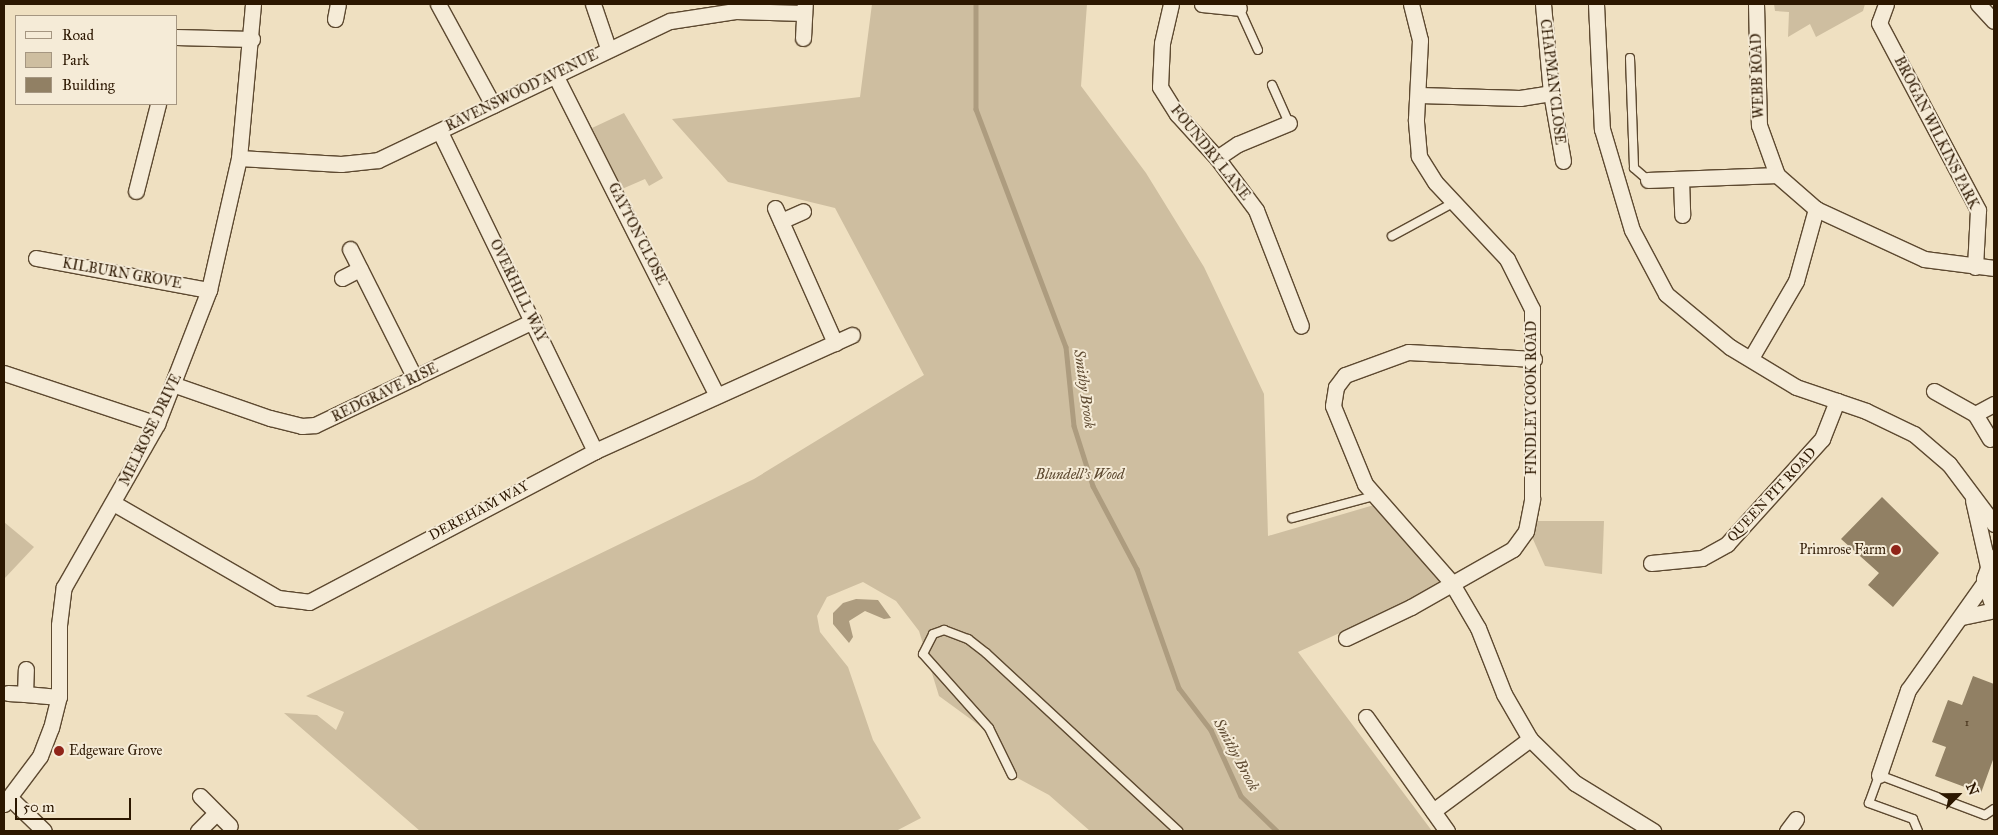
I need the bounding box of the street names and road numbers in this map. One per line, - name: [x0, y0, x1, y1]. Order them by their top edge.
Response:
- street label: CHAPMAN CLOSE: [1536, 18, 1568, 146]
- street label: WEBB ROAD: [1748, 33, 1768, 119]
- street label: RAVENSWOOD AVENUE: [443, 47, 601, 135]
- street label: BROGAN WILKINS PARK: [1890, 54, 1982, 212]
- street label: FOUNDRY LANE: [1167, 102, 1253, 204]
- street label: GAYTON CLOSE: [604, 180, 670, 288]
- street label: OVERHILL WAY: [486, 237, 550, 345]
- street label: KILBURN GROVE: [61, 255, 183, 293]
- street label: FINDLEY COOK ROAD: [1524, 321, 1540, 475]
- street label: REDGRAVE RISE: [329, 360, 441, 426]
- street label: MELROSE DRIVE: [117, 371, 185, 489]
- street label: QUEEN PIT ROAD: [1724, 444, 1820, 546]
- street label: DEREHAM WAY: [426, 478, 532, 544]

